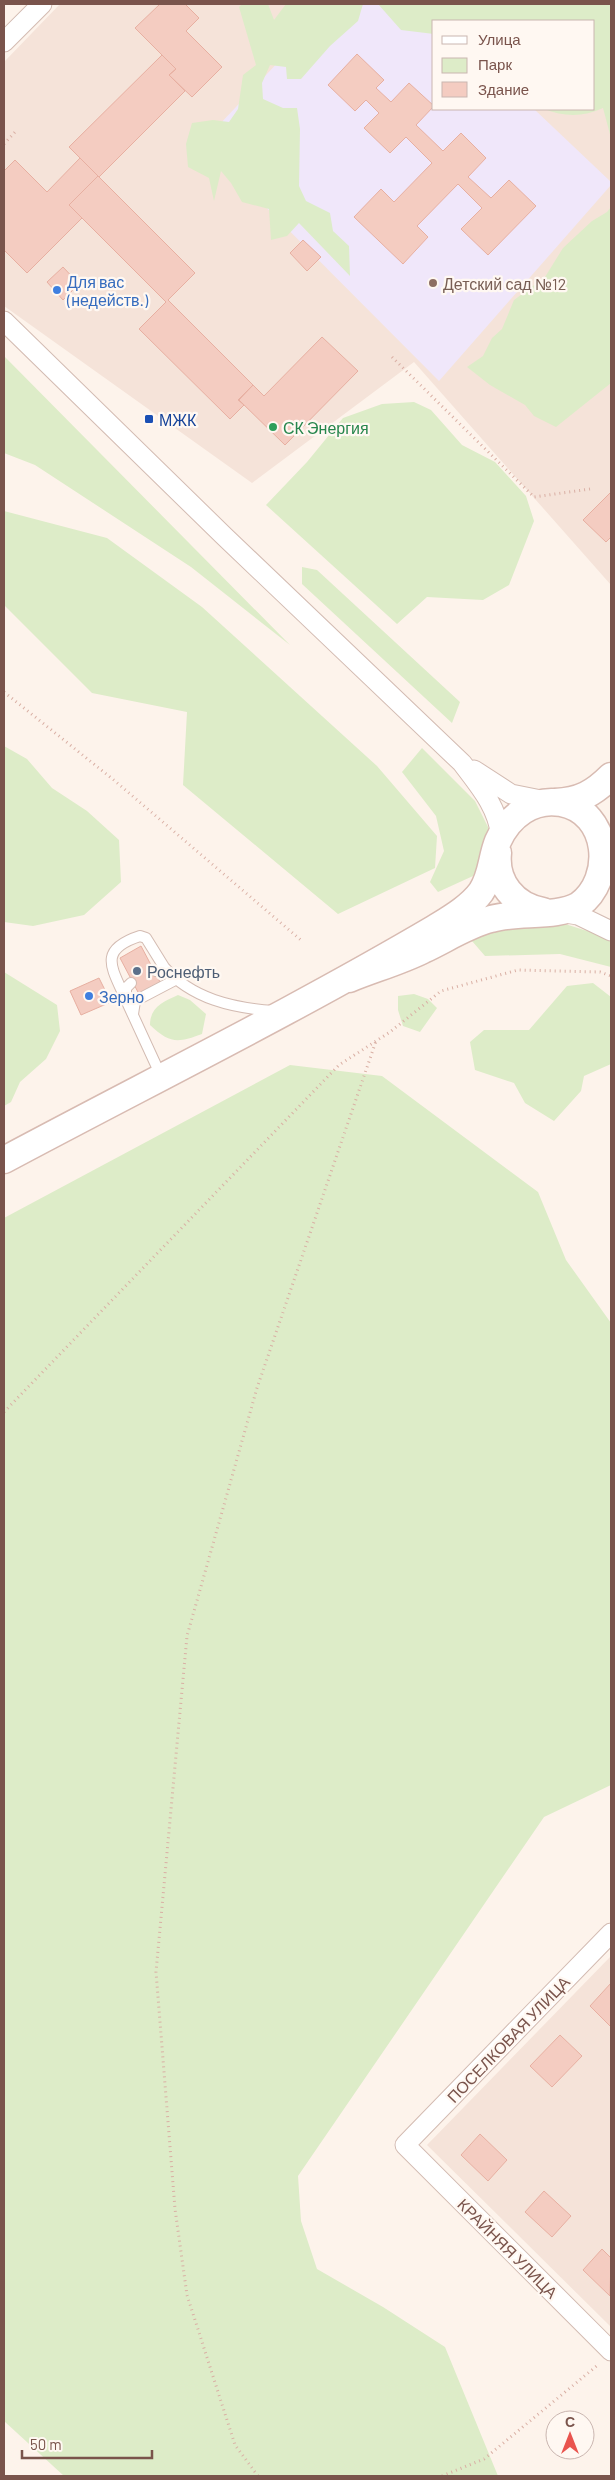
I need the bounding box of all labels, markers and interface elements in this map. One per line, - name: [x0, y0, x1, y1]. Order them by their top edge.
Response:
- legend: [432, 20, 595, 110]
- text: Улица: [478, 30, 521, 48]
- text: Парк: [478, 55, 512, 73]
- text: Здание: [478, 80, 529, 98]
- place label: Для вас (недейств.): [66, 272, 149, 309]
- place label: Детский сад №12: [443, 274, 566, 293]
- marker: Детский сад №12: [427, 277, 439, 289]
- marker: Для вас (недейств.): [51, 284, 63, 296]
- place label: МЖК: [159, 410, 197, 429]
- marker: МЖК: [143, 413, 155, 425]
- place label: СК Энергия: [283, 418, 369, 437]
- marker: СК Энергия: [267, 421, 279, 433]
- place label: Роснефть: [147, 962, 220, 981]
- marker: Роснефть: [131, 965, 143, 977]
- place label: Зерно: [99, 987, 144, 1006]
- marker: Зерно: [83, 990, 95, 1002]
- street label: ПОСЕЛКОВАЯ УЛИЦА: [443, 1972, 573, 2106]
- street label: КРАЙНЯЯ УЛИЦА: [454, 2194, 562, 2302]
- north arrow: [545, 2410, 595, 2460]
- text: С: [565, 2413, 575, 2430]
- scale bar: [22, 2428, 152, 2460]
- text: 50 m: [30, 2435, 62, 2453]

